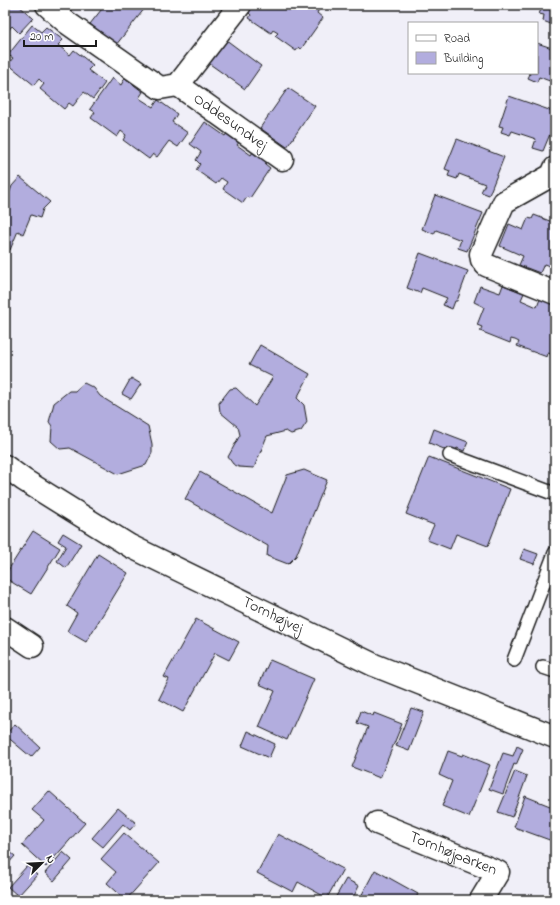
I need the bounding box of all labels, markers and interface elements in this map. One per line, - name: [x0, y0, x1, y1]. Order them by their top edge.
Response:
- scale bar: [24, 22, 96, 48]
- legend: [408, 22, 538, 74]
- text: 20 m: [30, 28, 53, 46]
- text: Road: [444, 30, 470, 48]
- text: Building: [443, 50, 483, 69]
- street label: Oddesundvej: [188, 87, 273, 158]
- street label: Tornhøjvej: [238, 590, 308, 641]
- street label: Tornhøjparken: [405, 825, 501, 882]
- north arrow: [22, 843, 62, 883]
- text: N: [41, 853, 59, 866]

